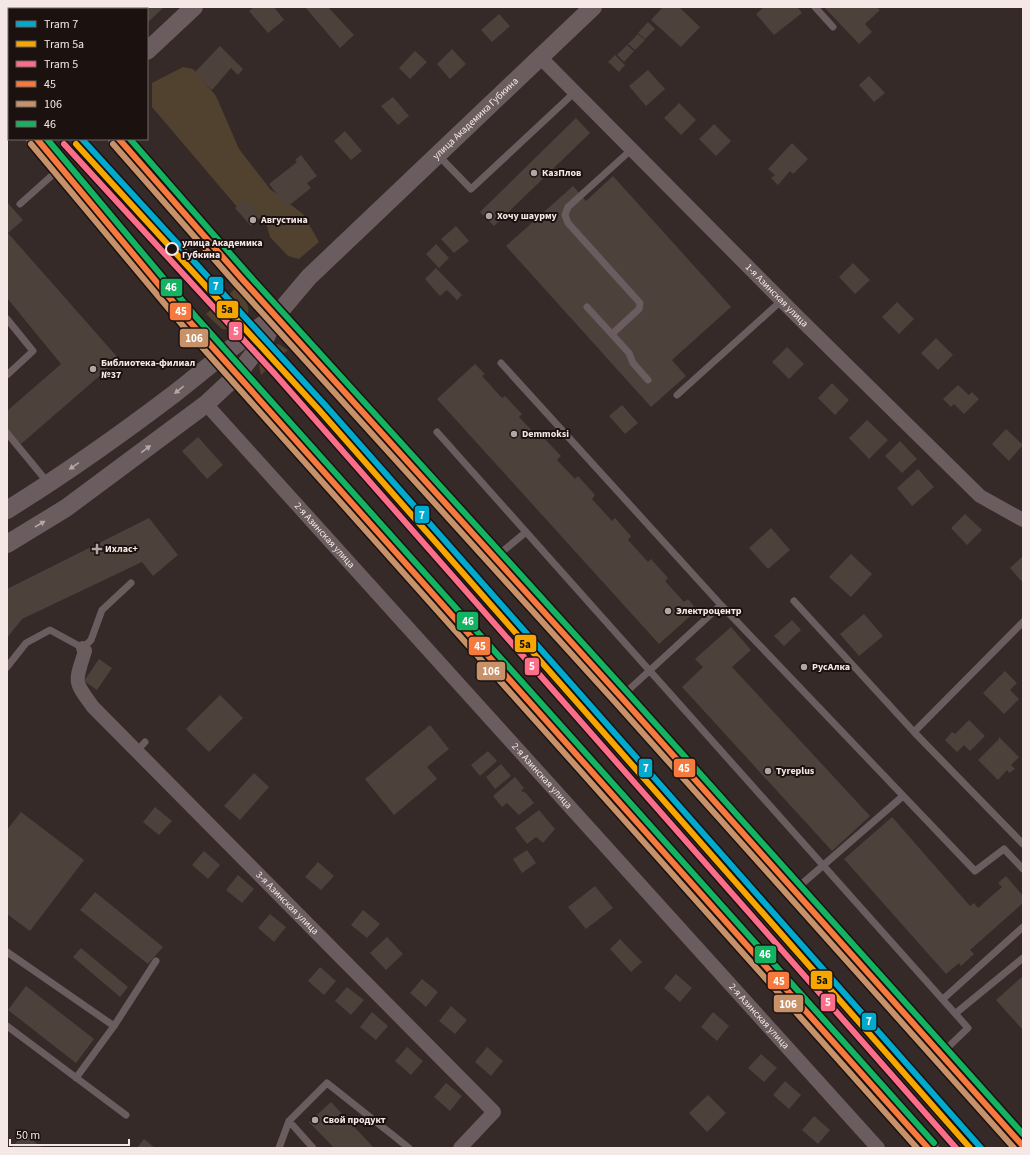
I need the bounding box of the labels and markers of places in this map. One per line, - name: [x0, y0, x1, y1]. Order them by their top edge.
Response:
- place label: КазПлов: [542, 166, 581, 180]
- marker: КазПлов: [529, 168, 539, 178]
- place label: Хочу шаурму: [497, 209, 558, 223]
- marker: Хочу шаурму: [484, 211, 494, 221]
- place label: Августина: [260, 213, 308, 227]
- marker: Августина: [248, 215, 258, 225]
- place label: улица Академика Губкина: [182, 236, 262, 262]
- marker: улица Академика Губкина: [165, 242, 179, 256]
- place label: Библиотека-филиал №37: [101, 356, 196, 382]
- marker: Библиотека-филиал №37: [88, 364, 98, 374]
- place label: Demmoksi: [522, 427, 569, 441]
- marker: Demmoksi: [509, 429, 519, 439]
- place label: Ихлас+: [105, 542, 138, 556]
- marker: Ихлас+: [92, 544, 102, 554]
- place label: Электроцентр: [676, 604, 742, 618]
- marker: Электроцентр: [663, 606, 673, 616]
- place label: РусАлка: [812, 660, 850, 674]
- marker: РусАлка: [799, 662, 809, 672]
- place label: Tyreplus: [776, 764, 815, 778]
- marker: Tyreplus: [763, 766, 773, 776]
- place label: Свой продукт: [323, 1113, 386, 1127]
- marker: Свой продукт: [310, 1115, 320, 1125]

